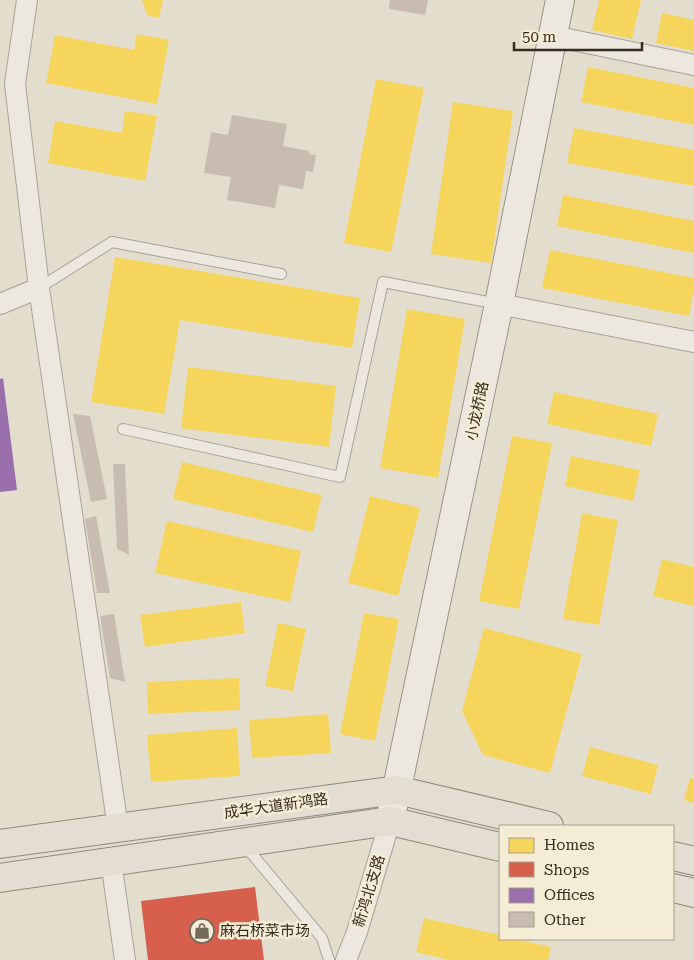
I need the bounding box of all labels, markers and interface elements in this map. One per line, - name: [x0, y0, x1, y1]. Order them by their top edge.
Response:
- scale bar: [514, 20, 642, 52]
- text: 50 m: [522, 28, 557, 46]
- street label: 小龙桥路: [462, 380, 492, 442]
- street label: 成华大道新鸿路: [223, 790, 329, 822]
- legend: [499, 825, 674, 940]
- text: Homes: [544, 836, 595, 854]
- street label: 新鸿北支路: [349, 852, 389, 930]
- text: Shops: [544, 861, 589, 879]
- text: Offices: [544, 886, 595, 904]
- text: Other: [544, 911, 586, 929]
- shop icon: 麻石桥菜市场: [189, 918, 215, 944]
- place label: 麻石桥菜市场: [220, 922, 310, 940]

